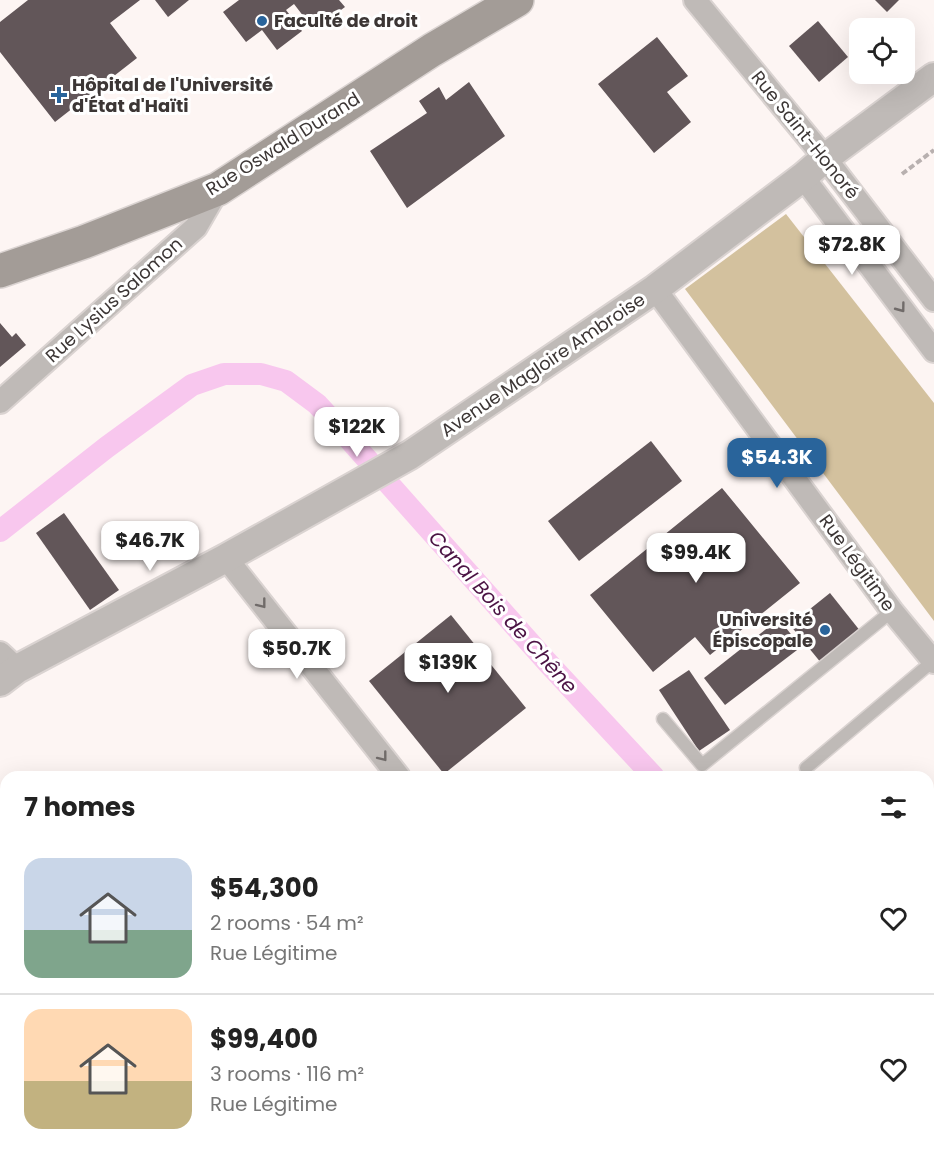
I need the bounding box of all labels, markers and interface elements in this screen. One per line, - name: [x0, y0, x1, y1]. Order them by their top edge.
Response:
- place label: Faculté de droit: [274, 8, 418, 33]
- marker: Faculté de droit: [255, 14, 269, 28]
- map controls: [849, 18, 915, 84]
- button: locate: [849, 18, 915, 84]
- street label: Rue Saint-Honoré: [746, 65, 865, 204]
- place label: Hôpital de l'Université d'État d'Haïti: [72, 72, 273, 118]
- marker: Hôpital de l'Université d'État d'Haïti: [50, 86, 68, 104]
- street label: Rue Oswald Durand: [201, 86, 364, 201]
- pin: $72.8K: [803, 225, 901, 276]
- text: $72.8K: [818, 230, 886, 258]
- street label: Rue Lysius Salomon: [40, 231, 187, 368]
- street label: Avenue Magloire Ambroise: [436, 287, 650, 442]
- one-way arrow: [894, 301, 905, 312]
- pin: $122K: [315, 407, 399, 458]
- text: $122K: [328, 412, 386, 440]
- pin: $54.3K: [728, 438, 826, 489]
- text: $54.3K: [741, 443, 813, 471]
- street label: Rue Légitime: [814, 509, 901, 616]
- pin: $46.7K: [101, 521, 199, 572]
- water label: Canal Bois de Chêne: [422, 525, 584, 699]
- text: $46.7K: [115, 526, 185, 554]
- pin: $99.4K: [647, 533, 745, 584]
- text: $99.4K: [661, 538, 731, 566]
- one-way arrow: [255, 597, 266, 608]
- place label: Université Épiscopale: [712, 607, 813, 653]
- marker: Université Épiscopale: [818, 623, 832, 637]
- pin: $50.7K: [248, 629, 346, 680]
- text: $50.7K: [262, 634, 332, 662]
- pin: $139K: [406, 643, 490, 694]
- text: $139K: [418, 648, 478, 676]
- one-way arrow: [376, 750, 387, 761]
- text: 7 homes: [24, 789, 136, 825]
- icon: filters: [877, 791, 910, 824]
- text: $54,300: [210, 870, 319, 906]
- icon: home: [72, 882, 144, 954]
- icon: heart: [877, 902, 910, 935]
- text: 2 rooms · 54 m²: [210, 909, 364, 937]
- text: Rue Légitime: [210, 939, 337, 967]
- text: $99,400: [210, 1021, 318, 1057]
- icon: home: [72, 1033, 144, 1105]
- icon: heart: [877, 1053, 910, 1086]
- text: 3 rooms · 116 m²: [210, 1060, 364, 1088]
- text: Rue Légitime: [210, 1090, 337, 1118]

